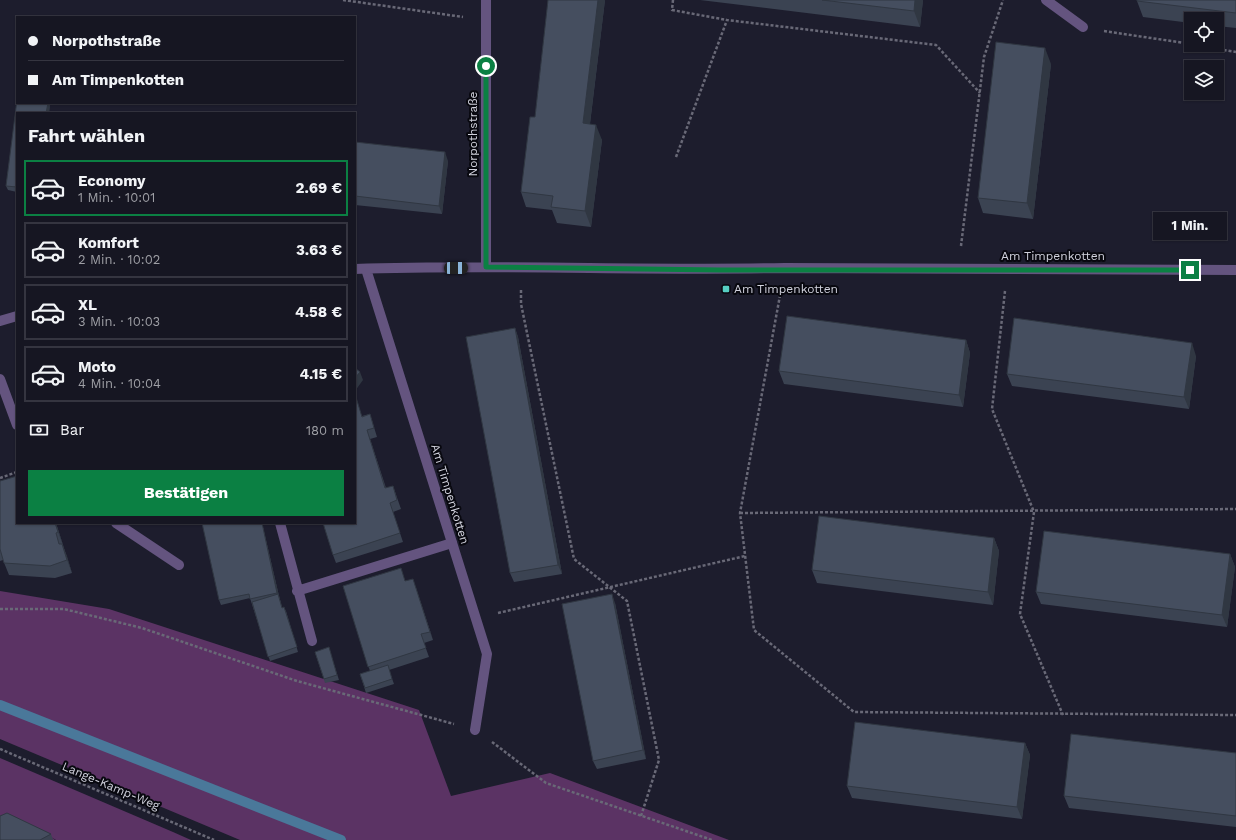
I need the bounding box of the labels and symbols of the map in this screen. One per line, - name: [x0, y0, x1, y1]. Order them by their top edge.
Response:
- route start: [477, 57, 495, 75]
- street label: Norpothstraße: [466, 91, 480, 177]
- callout: 1 Min.: [1153, 212, 1227, 240]
- street label: Am Timpenkotten: [1001, 249, 1105, 263]
- route end: [1181, 261, 1199, 279]
- car: [444, 262, 468, 274]
- place label: Am Timpenkotten: [734, 282, 838, 296]
- marker: Am Timpenkotten: [721, 284, 731, 294]
- street label: Am Timpenkotten: [428, 442, 472, 546]
- street label: Lange-Kamp-Weg: [60, 759, 162, 813]

